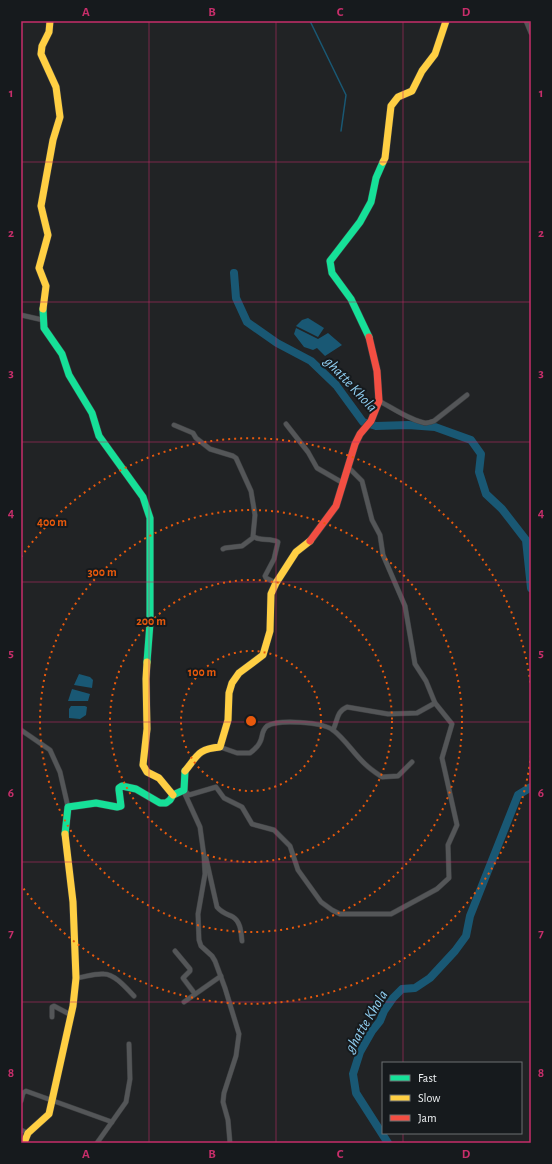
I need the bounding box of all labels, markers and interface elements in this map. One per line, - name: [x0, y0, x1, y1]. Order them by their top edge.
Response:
- text: A: [82, 6, 90, 19]
- text: B: [208, 6, 216, 19]
- text: C: [337, 6, 344, 19]
- text: D: [462, 6, 471, 19]
- text: 1: [9, 87, 13, 100]
- text: 1: [539, 87, 543, 100]
- text: 2: [8, 227, 14, 240]
- text: 2: [538, 227, 544, 240]
- water label: ghatte Khola: [321, 353, 380, 415]
- text: 3: [8, 367, 14, 380]
- text: 3: [538, 367, 544, 380]
- text: 4: [8, 507, 15, 520]
- text: 4: [538, 507, 545, 520]
- text: 400 m: [37, 516, 67, 528]
- text: 300 m: [87, 566, 117, 578]
- text: 200 m: [136, 615, 166, 627]
- text: 5: [8, 647, 14, 660]
- text: 5: [538, 647, 544, 660]
- text: 100 m: [188, 666, 216, 678]
- centre of rings: [244, 714, 258, 728]
- text: 6: [8, 787, 14, 800]
- text: 6: [538, 787, 544, 800]
- text: 7: [8, 927, 14, 940]
- text: 7: [538, 927, 544, 940]
- water label: ghatte Khola: [342, 988, 391, 1056]
- legend: [382, 1062, 522, 1134]
- text: 8: [8, 1067, 14, 1080]
- text: 8: [538, 1067, 544, 1080]
- text: Fast: [418, 1072, 437, 1084]
- text: Slow: [418, 1092, 440, 1104]
- text: Jam: [418, 1112, 437, 1124]
- text: A: [82, 1148, 90, 1161]
- text: B: [208, 1148, 216, 1161]
- text: C: [337, 1148, 344, 1161]
- text: D: [462, 1148, 471, 1161]

